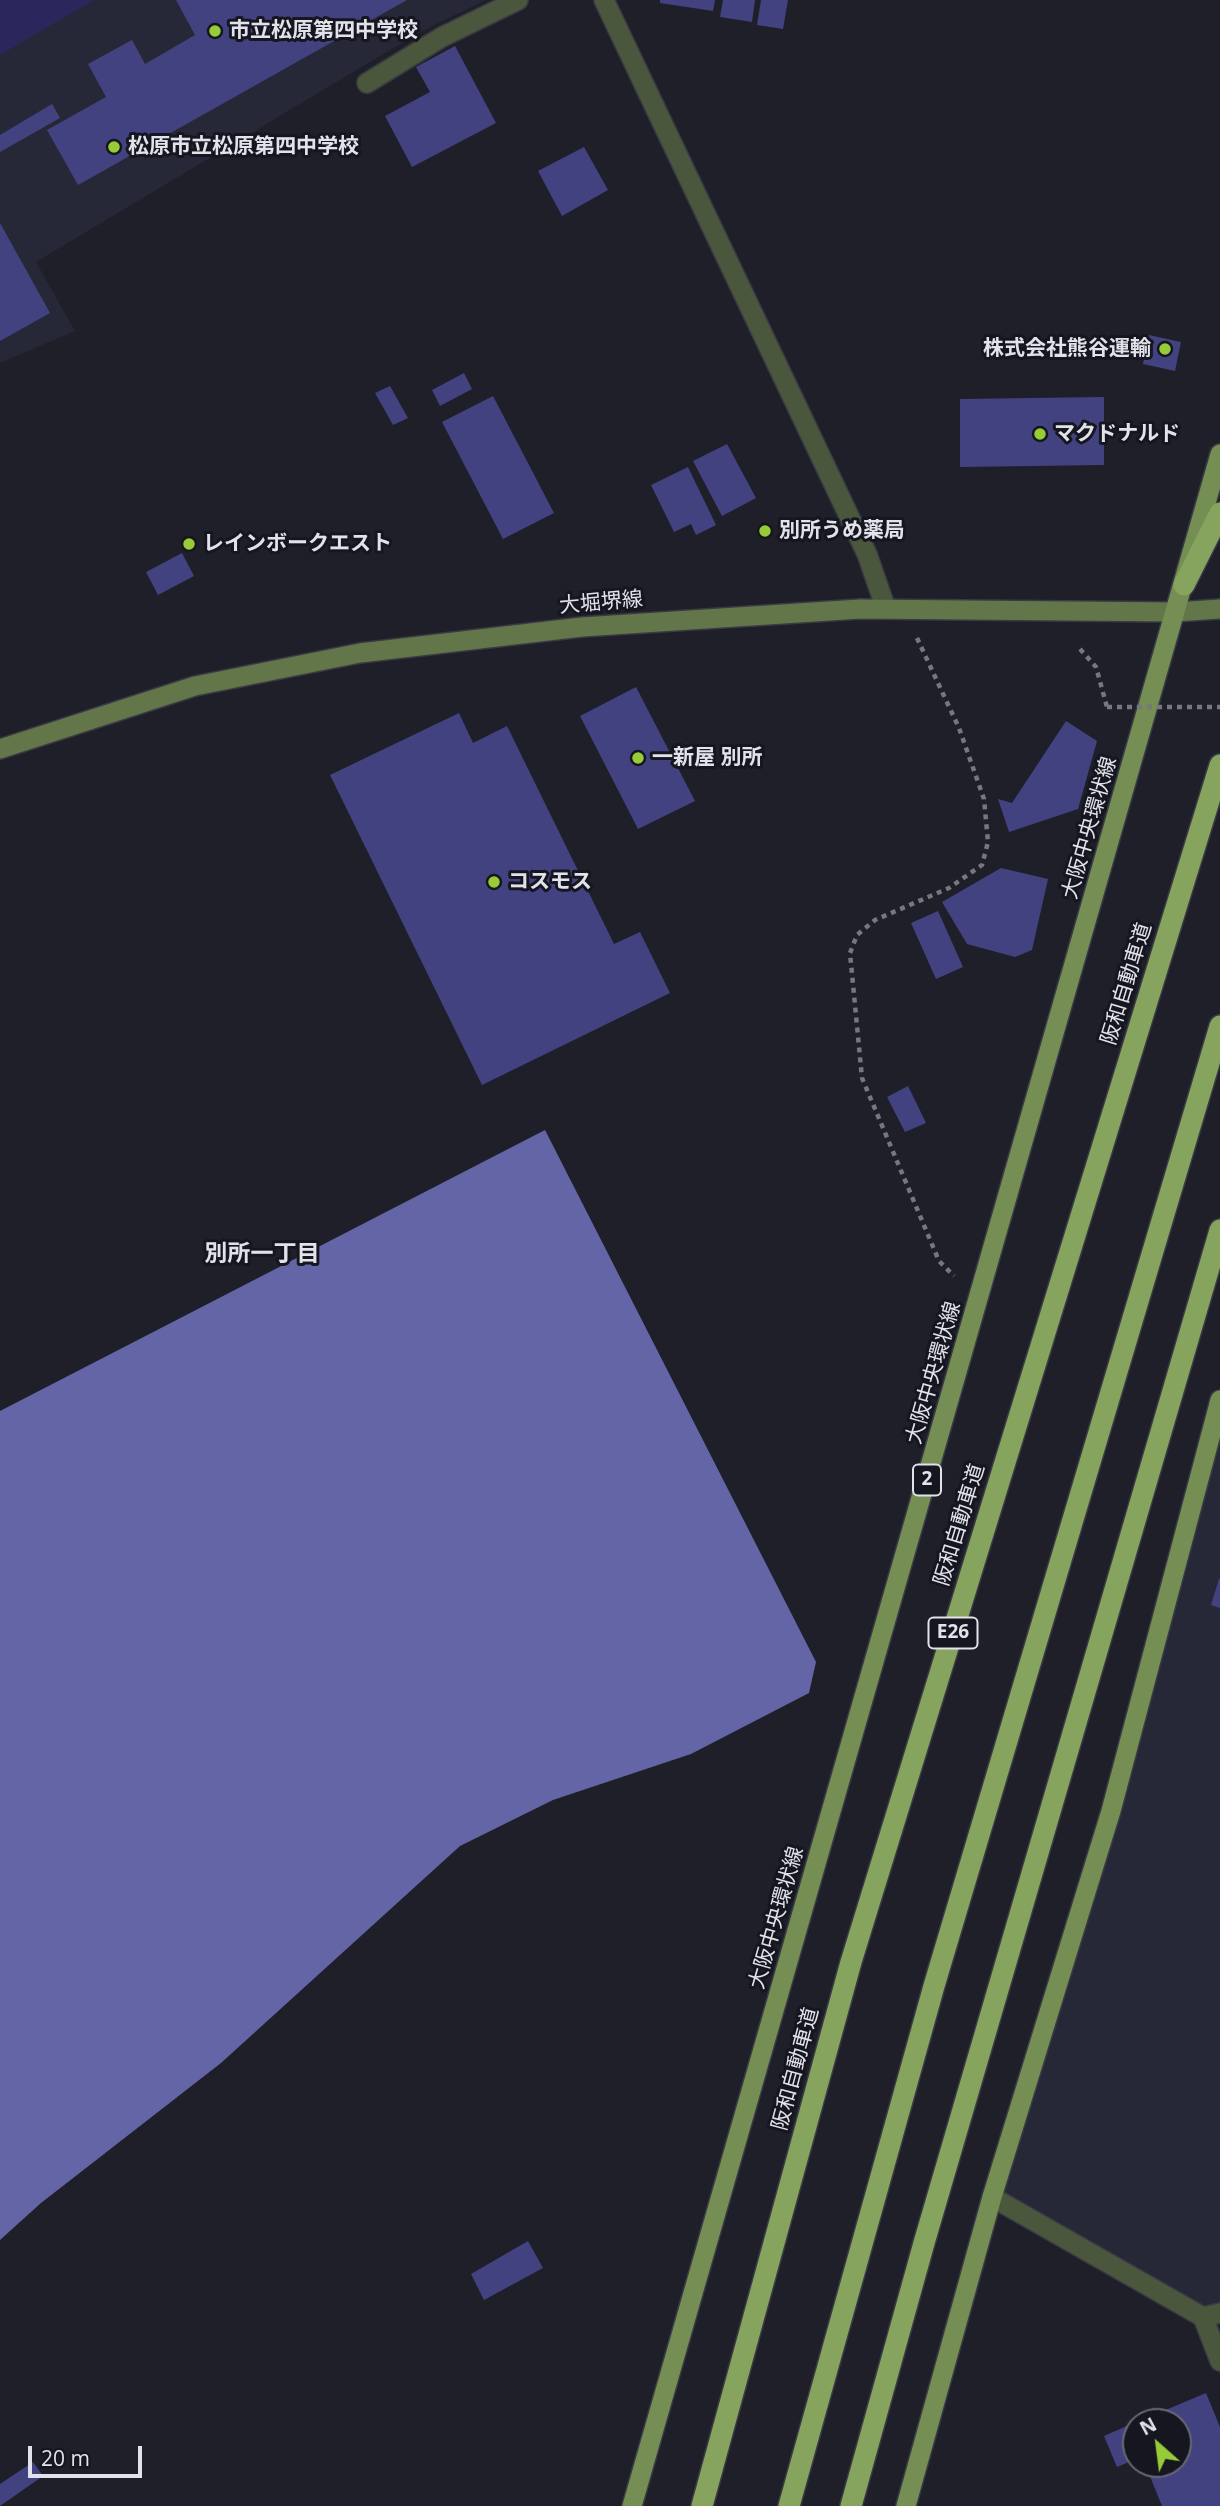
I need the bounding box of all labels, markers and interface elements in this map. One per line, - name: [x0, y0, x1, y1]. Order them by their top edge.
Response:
- place label: 市立松原第四中学校: [229, 18, 418, 44]
- marker: 市立松原第四中学校: [207, 23, 223, 39]
- place label: 松原市立松原第四中学校: [128, 134, 359, 160]
- marker: 松原市立松原第四中学校: [106, 139, 122, 155]
- place label: 株式会社熊谷運輸: [983, 336, 1151, 362]
- marker: 株式会社熊谷運輸: [1157, 341, 1173, 357]
- place label: マクドナルド: [1054, 421, 1180, 447]
- marker: マクドナルド: [1032, 426, 1048, 442]
- place label: 別所うめ薬局: [779, 518, 905, 544]
- marker: 別所うめ薬局: [757, 523, 773, 539]
- place label: レインボークエスト: [203, 531, 392, 557]
- marker: レインボークエスト: [181, 536, 197, 552]
- street label: 大堀堺線: [558, 587, 644, 619]
- place label: 一新屋 別所: [652, 745, 762, 771]
- marker: 一新屋 別所: [630, 750, 646, 766]
- street label: 大阪中央環状線: [1058, 754, 1122, 902]
- place label: コスモス: [508, 869, 592, 895]
- marker: コスモス: [486, 874, 502, 890]
- street label: 阪和自動車道: [1097, 920, 1157, 1048]
- district label: 別所一丁目: [205, 1240, 319, 1268]
- street label: 大阪中央環状線: [902, 1299, 966, 1447]
- street label: 阪和自動車道: [930, 1461, 990, 1589]
- road number: 2: [913, 1464, 941, 1496]
- road number: E26: [928, 1618, 978, 1648]
- street label: 大阪中央環状線: [745, 1844, 809, 1992]
- street label: 阪和自動車道: [768, 2005, 824, 2133]
- north arrow: [1122, 2408, 1192, 2478]
- text: N: [1135, 2411, 1161, 2441]
- scale bar: [32, 2432, 145, 2476]
- text: 20 m: [41, 2444, 90, 2472]

